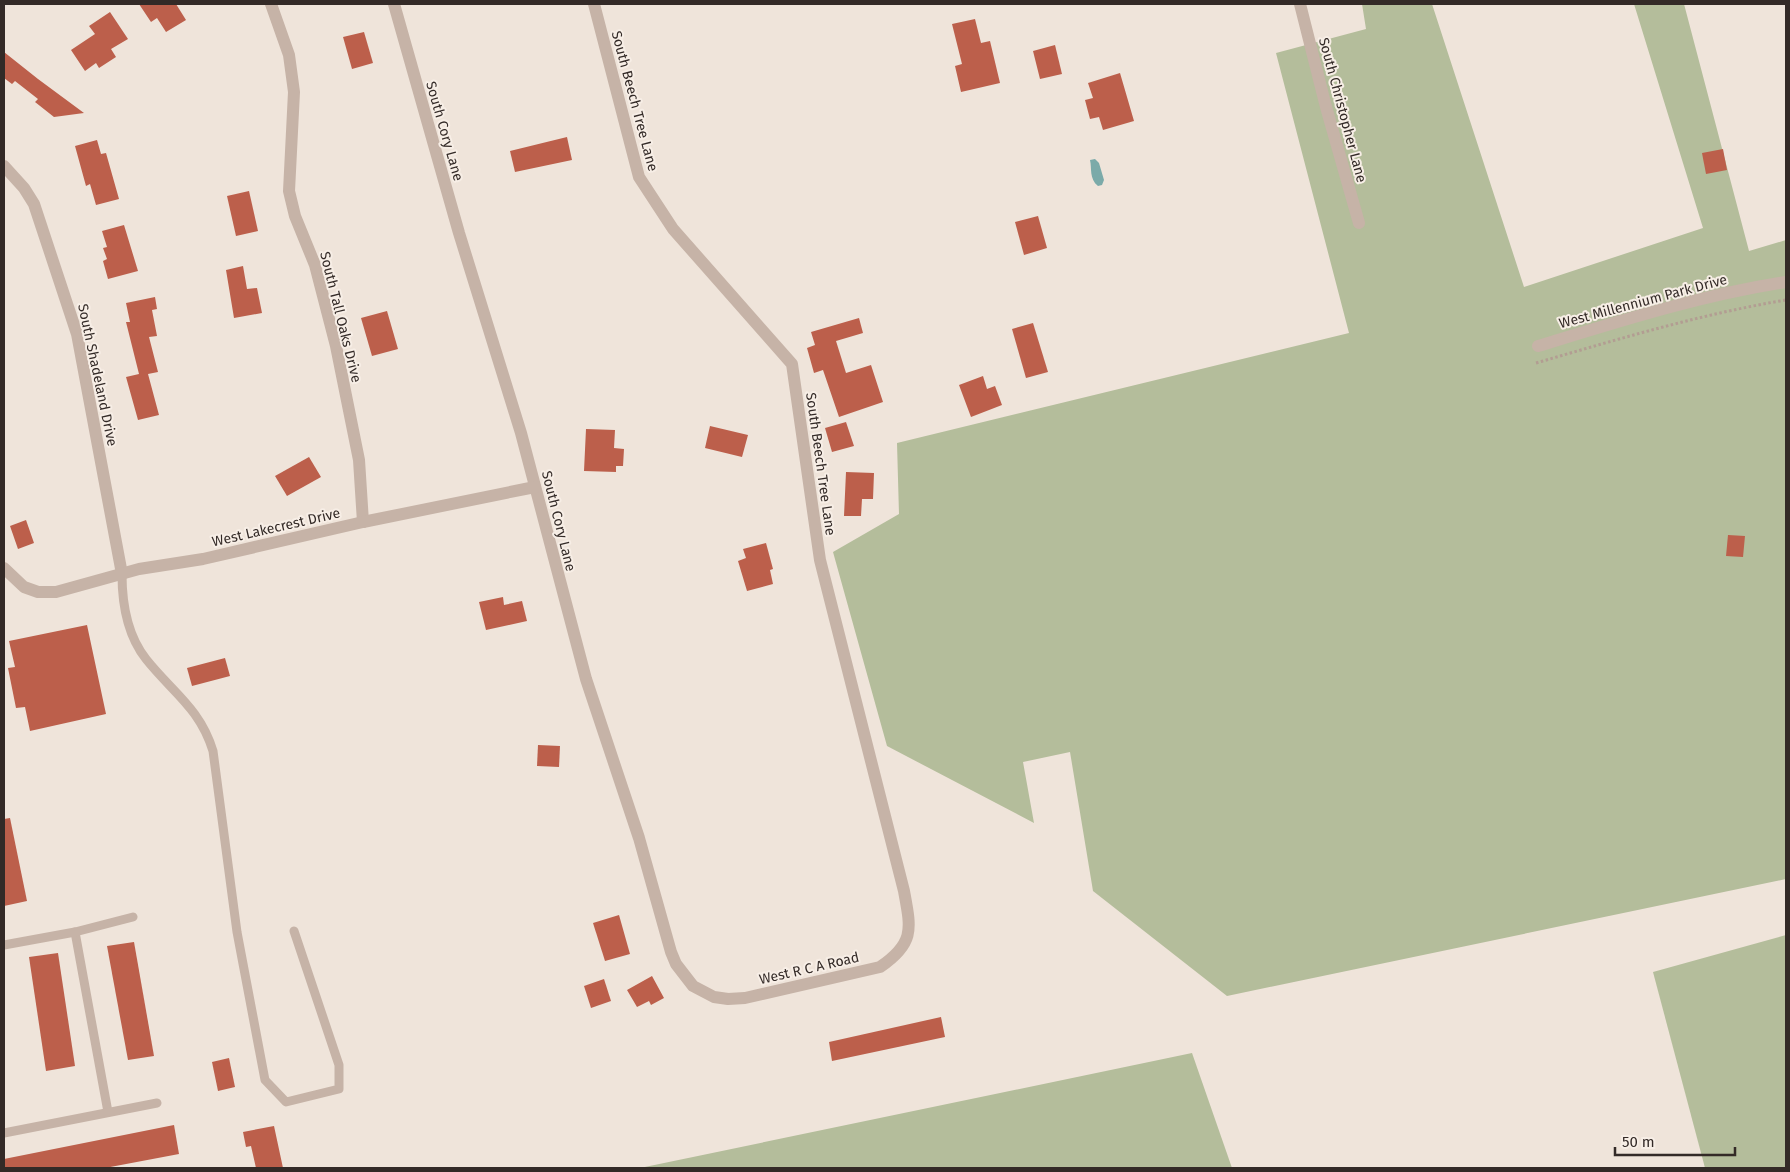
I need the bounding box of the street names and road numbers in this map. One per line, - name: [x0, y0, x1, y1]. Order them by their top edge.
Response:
- street label: South Beech Tree Lane: [608, 29, 661, 173]
- street label: South Christopher Lane: [1315, 36, 1370, 184]
- street label: South Cory Lane: [422, 79, 467, 183]
- street label: South Tall Oaks Drive: [316, 250, 365, 384]
- street label: West Millennium Park Drive: [1557, 271, 1729, 332]
- street label: South Shadeland Drive: [74, 302, 121, 448]
- street label: South Beech Tree Lane: [802, 391, 839, 537]
- street label: South Cory Lane: [538, 469, 579, 573]
- street label: West Lakecrest Drive: [210, 504, 342, 550]
- street label: West R C A Road: [757, 949, 861, 988]

